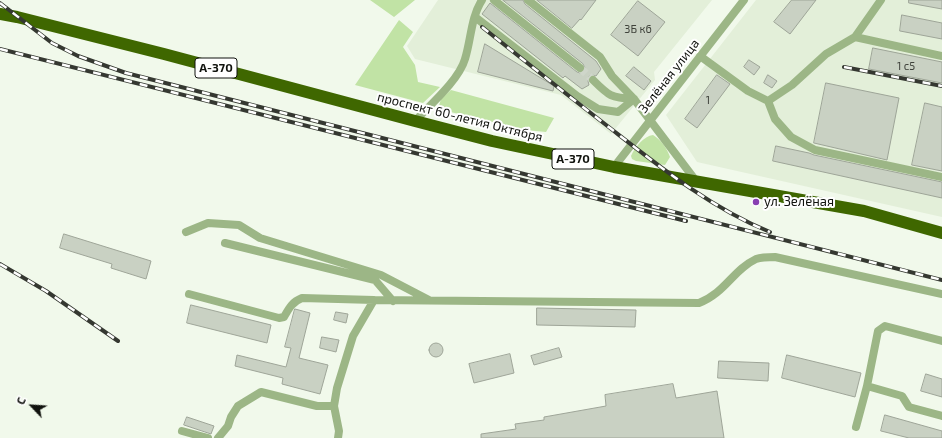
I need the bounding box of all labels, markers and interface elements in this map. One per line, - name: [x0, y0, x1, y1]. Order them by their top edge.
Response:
- house number: 3Б к6: [624, 22, 652, 36]
- street label: Зелёная улица: [635, 36, 703, 116]
- road number: А-370: [195, 58, 237, 78]
- house number: 1 с5: [897, 59, 915, 73]
- street label: проспект 60-летия Октября: [376, 89, 544, 145]
- house number: 1: [706, 93, 710, 107]
- road number: А-370: [552, 149, 594, 169]
- place label: ул. Зелёная: [764, 194, 834, 210]
- marker: ул. Зелёная: [751, 197, 761, 207]
- north arrow: [12, 386, 52, 426]
- text: С: [13, 395, 28, 406]

